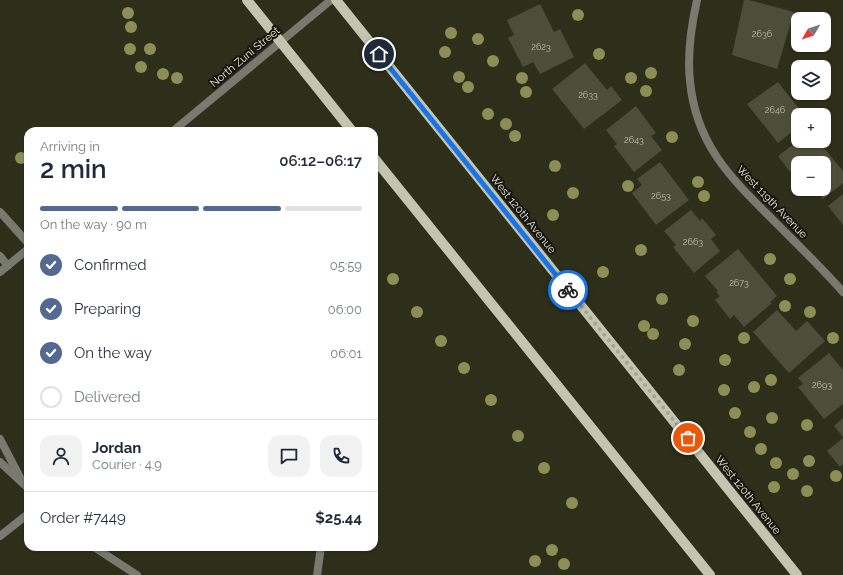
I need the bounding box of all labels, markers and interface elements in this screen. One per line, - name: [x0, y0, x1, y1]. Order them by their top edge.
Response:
- north arrow: [791, 12, 831, 52]
- map controls: [791, 12, 831, 196]
- street label: North Zuni Street: [207, 24, 283, 90]
- house number: 2636: [752, 29, 773, 39]
- pin: [362, 37, 396, 71]
- house number: 2623: [531, 42, 551, 52]
- icon: home: [368, 43, 390, 65]
- button: layers: [791, 60, 831, 100]
- house number: 2633: [578, 90, 598, 100]
- house number: 2646: [765, 105, 786, 115]
- button: +: [791, 108, 831, 148]
- house number: 2643: [624, 135, 644, 145]
- text: Arriving in: [40, 139, 100, 154]
- text: 06:12–06:17: [279, 152, 362, 170]
- text: 2 min: [40, 154, 107, 184]
- button: −: [791, 156, 831, 196]
- street label: West 119th Avenue: [734, 163, 810, 241]
- street label: West 120th Avenue: [487, 172, 559, 256]
- house number: 2653: [651, 191, 671, 201]
- text: On the way · 90 m: [40, 217, 147, 232]
- house number: 2663: [683, 237, 703, 247]
- icon: check: [40, 254, 62, 276]
- text: Confirmed: [74, 256, 147, 274]
- text: 05:59: [330, 258, 362, 273]
- courier: [548, 270, 588, 310]
- house number: 2673: [729, 278, 749, 288]
- icon: bike: [557, 279, 579, 301]
- icon: check: [40, 298, 62, 320]
- text: Preparing: [74, 300, 141, 318]
- text: 06:00: [328, 302, 362, 317]
- icon: check: [40, 342, 62, 364]
- text: On the way: [74, 344, 152, 362]
- text: 06:01: [330, 346, 362, 361]
- house number: 2693: [812, 380, 832, 390]
- text: Delivered: [74, 388, 141, 406]
- pin: [671, 421, 705, 455]
- icon: bag: [677, 427, 699, 449]
- button: person: [40, 435, 82, 477]
- button: chat: [268, 435, 310, 477]
- button: phone: [320, 435, 362, 477]
- text: Jordan: [92, 439, 141, 457]
- street label: West 120th Avenue: [712, 453, 784, 537]
- text: Courier · 4.9: [92, 457, 162, 472]
- text: Order #7449: [40, 509, 126, 527]
- text: $25.44: [315, 509, 362, 527]

